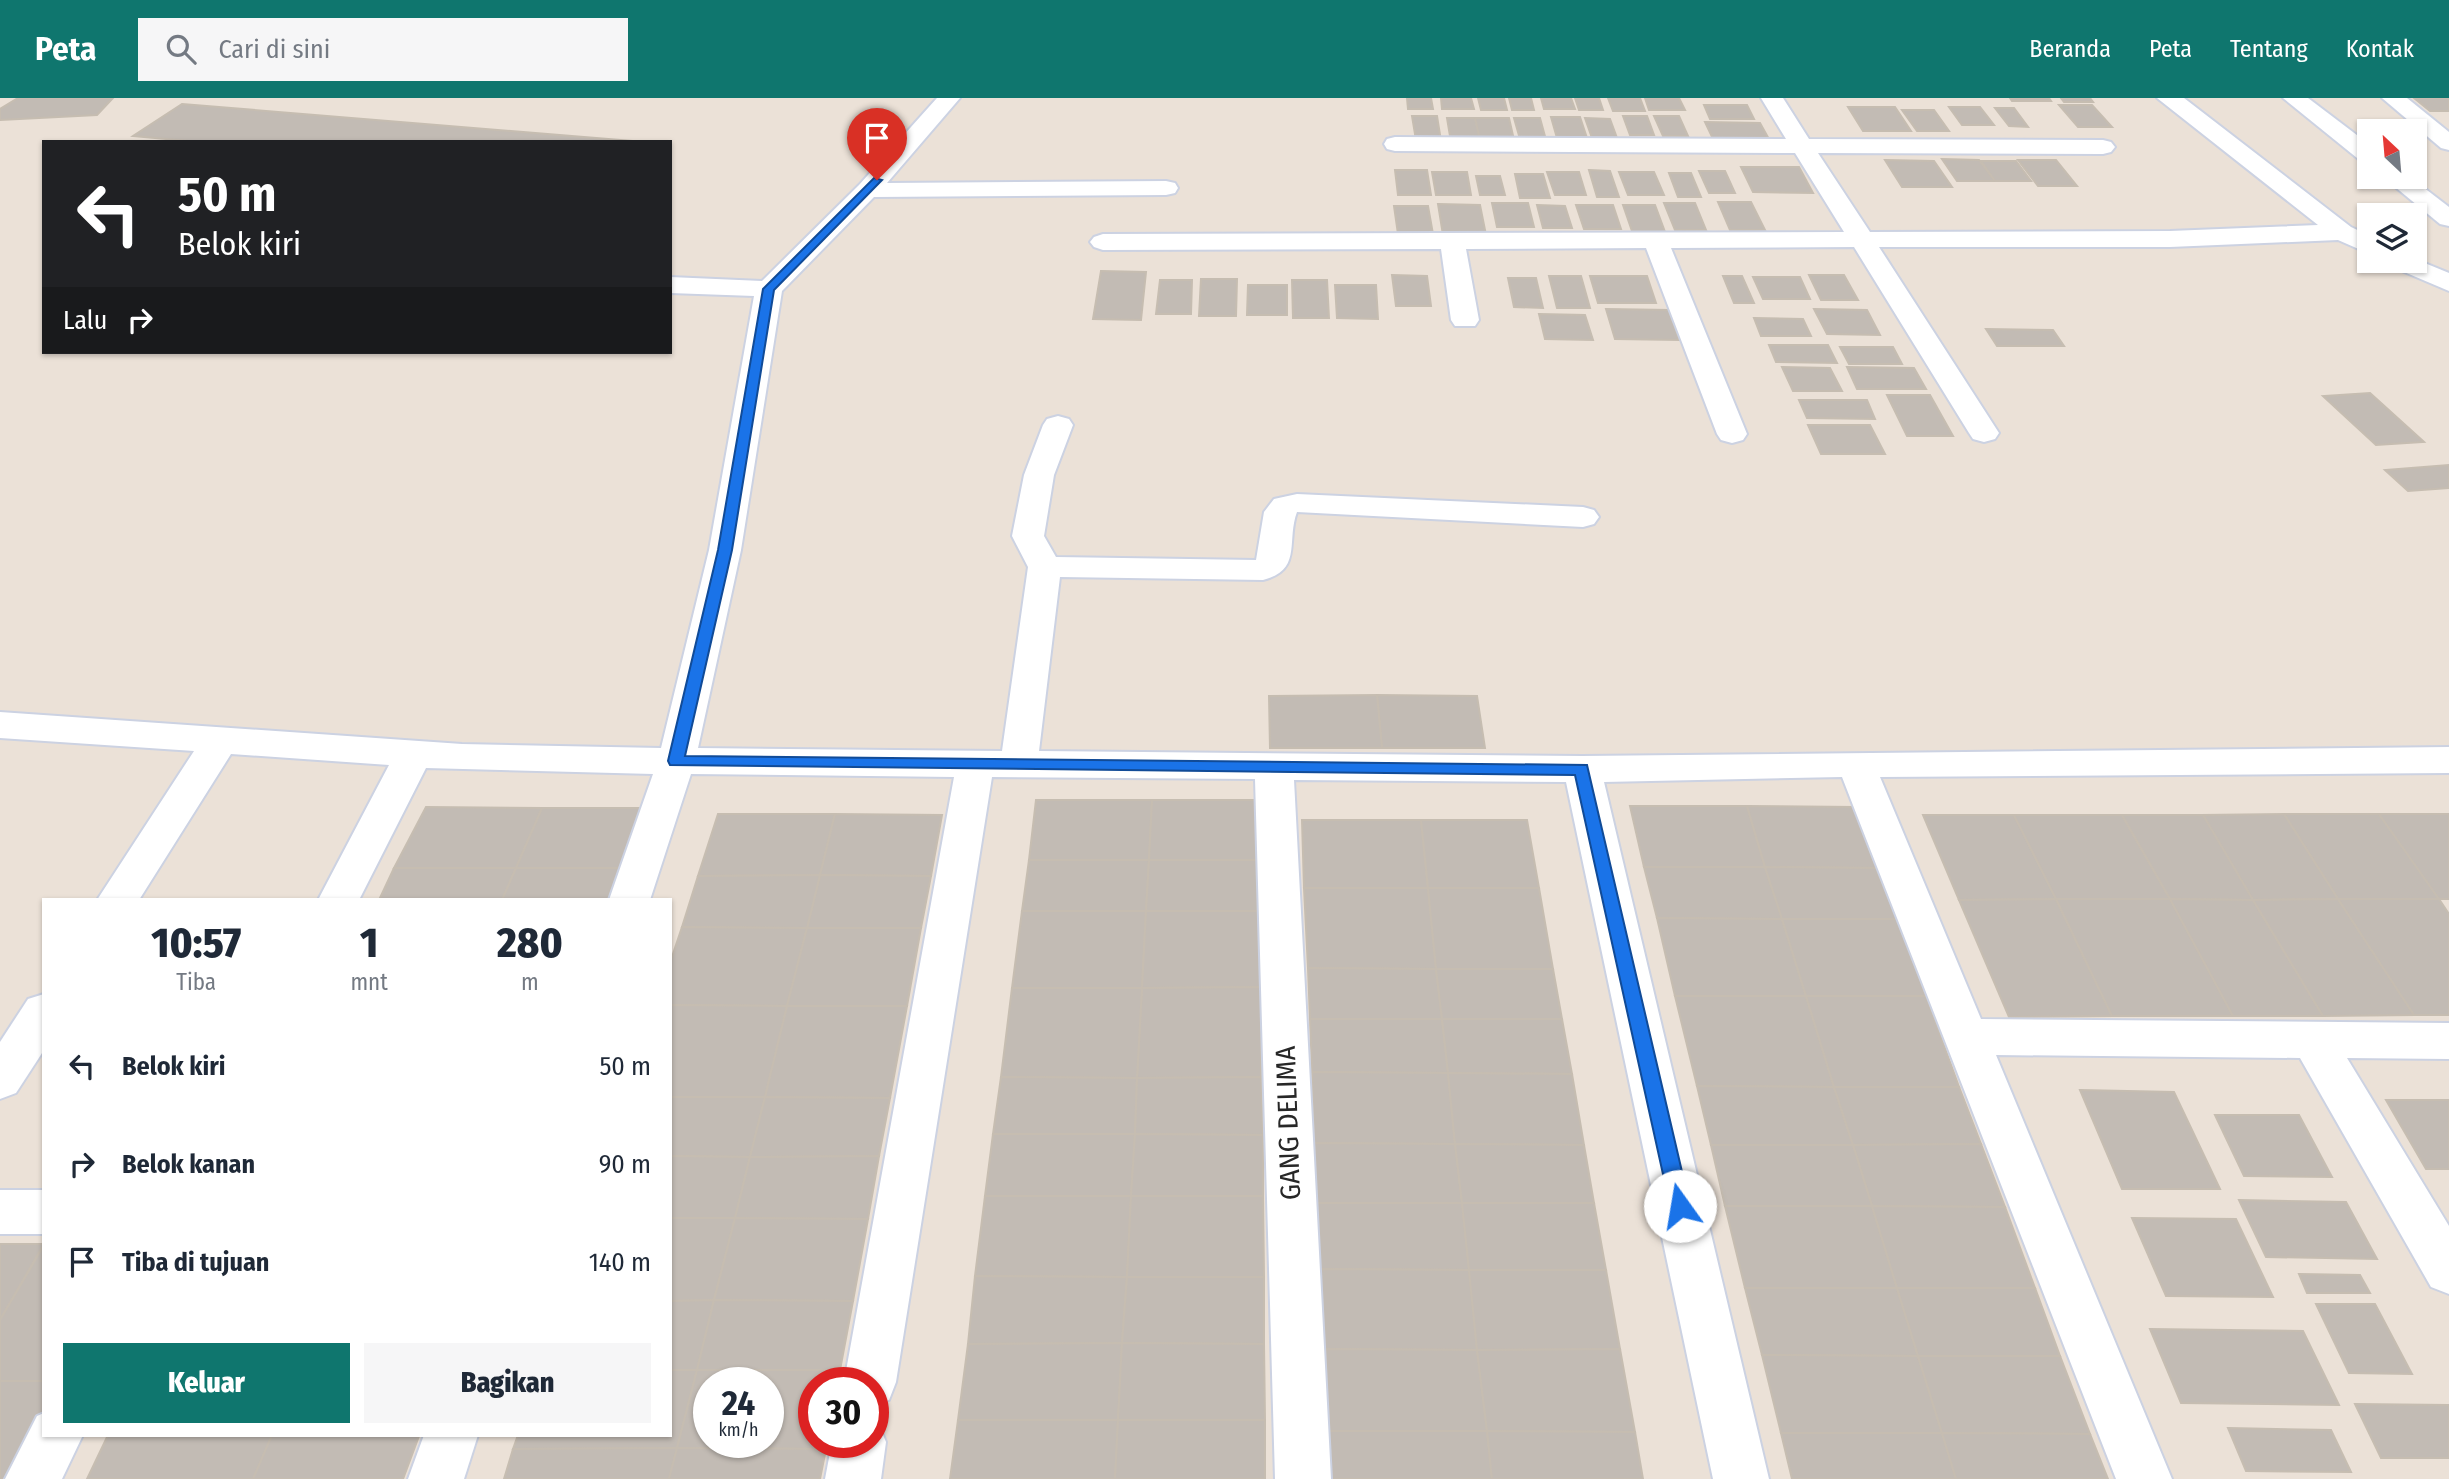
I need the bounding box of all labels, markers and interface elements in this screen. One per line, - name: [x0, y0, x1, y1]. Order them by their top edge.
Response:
- search box: [138, 18, 628, 81]
- text: Peta: [35, 29, 96, 69]
- icon: search: [162, 30, 200, 68]
- text: Cari di sini: [218, 34, 330, 65]
- text: Beranda: [2029, 35, 2111, 63]
- text: Peta: [2149, 35, 2192, 63]
- text: Tentang: [2230, 35, 2308, 63]
- text: Kontak: [2346, 35, 2414, 63]
- pin: [847, 108, 907, 180]
- icon: arrive: [858, 119, 896, 157]
- north arrow: [2357, 119, 2427, 189]
- map controls: [2357, 119, 2427, 273]
- text: 50 m: [178, 165, 276, 224]
- icon: left: [63, 168, 154, 259]
- button: layers: [2357, 203, 2427, 273]
- text: Belok kiri: [178, 225, 301, 263]
- icon: right: [121, 301, 159, 339]
- text: Lalu: [63, 305, 107, 336]
- text: 10:57: [151, 918, 241, 968]
- text: 1: [360, 918, 378, 968]
- text: 280: [497, 918, 563, 968]
- text: Tiba: [176, 968, 216, 996]
- text: mnt: [350, 968, 388, 996]
- text: m: [521, 968, 539, 996]
- street label: GANG DELIMA: [1269, 1045, 1307, 1201]
- icon: left: [63, 1047, 101, 1085]
- text: Belok kiri: [122, 1051, 225, 1082]
- text: 50 m: [599, 1051, 651, 1082]
- icon: right: [63, 1145, 101, 1183]
- text: Belok kanan: [122, 1149, 255, 1180]
- text: 90 m: [599, 1149, 651, 1180]
- position arrow: [1643, 1169, 1717, 1243]
- icon: arrive: [63, 1243, 101, 1281]
- text: Tiba di tujuan: [122, 1247, 269, 1278]
- text: 140 m: [589, 1247, 651, 1278]
- button: Keluar: [63, 1343, 350, 1423]
- button: Bagikan: [364, 1343, 651, 1423]
- speed limit sign: 30: [798, 1367, 889, 1458]
- text: 24: [722, 1382, 755, 1424]
- text: km/h: [718, 1419, 759, 1441]

